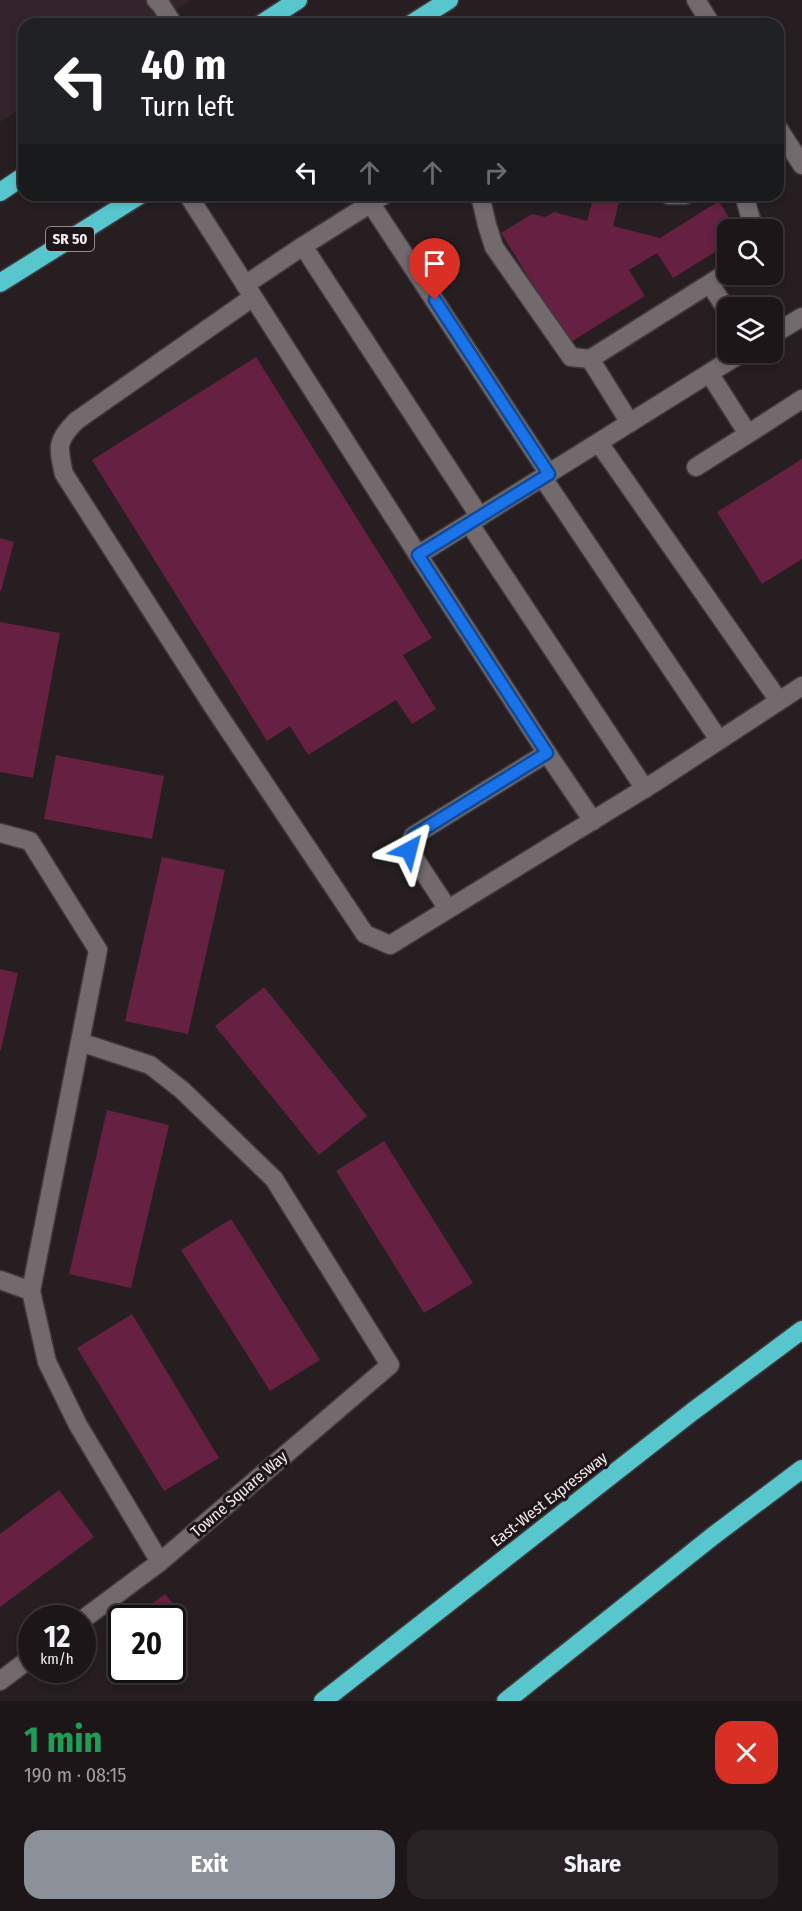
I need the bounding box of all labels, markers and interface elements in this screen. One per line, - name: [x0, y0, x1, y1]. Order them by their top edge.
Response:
- text: 40 m: [141, 40, 226, 90]
- icon: left: [42, 42, 120, 120]
- text: Turn left: [141, 91, 234, 123]
- icon: left: [290, 156, 323, 189]
- icon: ahead: [353, 156, 386, 189]
- icon: ahead: [416, 156, 449, 189]
- icon: right: [479, 156, 512, 189]
- map controls: [717, 219, 783, 363]
- button: search: [717, 219, 783, 285]
- road number: SR 50: [46, 227, 94, 251]
- pin: [409, 238, 460, 300]
- icon: arrive: [418, 247, 451, 280]
- button: layers: [717, 297, 783, 363]
- position arrow: [377, 818, 441, 882]
- street label: Towne Square Way: [187, 1446, 292, 1541]
- street label: East-West Expressway: [487, 1447, 612, 1550]
- speed limit sign: 20: [108, 1605, 186, 1683]
- text: 12: [44, 1619, 70, 1655]
- text: km/h: [40, 1650, 74, 1668]
- text: 1 min: [24, 1718, 102, 1762]
- button: close: [715, 1721, 778, 1784]
- text: 190 m · 08:15: [24, 1763, 126, 1787]
- button: Exit: [24, 1830, 395, 1899]
- button: Share: [407, 1830, 778, 1899]

